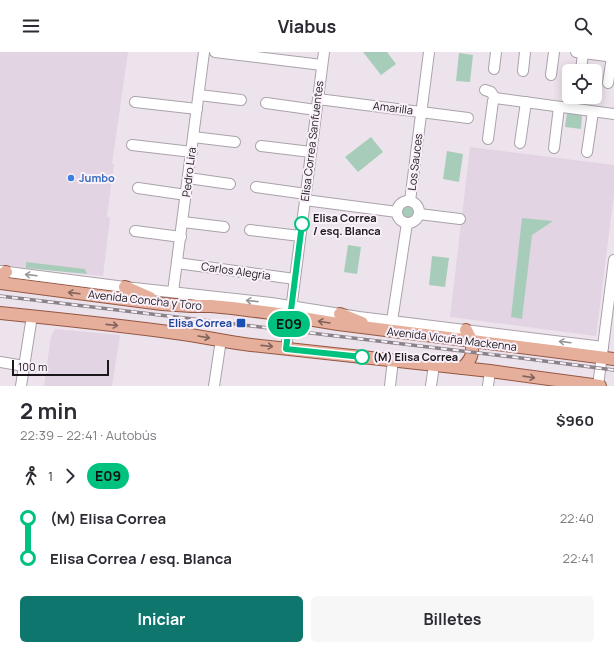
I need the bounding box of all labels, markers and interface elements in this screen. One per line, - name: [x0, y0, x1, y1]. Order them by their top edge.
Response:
- text: Viabus: [278, 14, 336, 38]
- icon: menu: [20, 15, 42, 37]
- icon: search: [572, 15, 594, 37]
- map controls: [562, 64, 602, 104]
- button: locate: [562, 64, 602, 104]
- street label: Elisa Correa Sanfuentes: [297, 80, 326, 202]
- street label: Amarilla: [372, 98, 414, 117]
- street label: Los Sauces: [404, 132, 425, 191]
- street label: Pedro Lira: [178, 146, 199, 198]
- place label: Jumbo: [79, 170, 115, 185]
- marker: Jumbo: [66, 173, 76, 183]
- place label: Elisa Correa / esq. Blanca: [313, 210, 381, 238]
- marker: Elisa Correa / esq. Blanca: [294, 216, 310, 232]
- street label: Carlos Alegria: [200, 258, 272, 283]
- one-way arrow: [25, 271, 38, 279]
- street label: Avenida Concha y Toro: [87, 286, 203, 313]
- one-way arrow: [68, 289, 81, 297]
- one-way arrow: [246, 297, 259, 305]
- line badge: E09: [266, 311, 312, 337]
- text: E09: [276, 314, 302, 333]
- place label: Elisa Correa: [168, 315, 232, 330]
- marker: Elisa Correa: [235, 317, 247, 329]
- one-way arrow: [318, 318, 331, 326]
- one-way arrow: [105, 321, 118, 329]
- street label: Avenida Vicuña Mackenna: [386, 323, 518, 354]
- one-way arrow: [197, 334, 210, 342]
- one-way arrow: [559, 338, 572, 346]
- one-way arrow: [260, 343, 273, 350]
- marker: (M) Elisa Correa: [354, 349, 370, 365]
- place label: (M) Elisa Correa: [373, 349, 458, 364]
- scale bar: [12, 358, 109, 377]
- text: 100 m: [18, 359, 47, 374]
- one-way arrow: [522, 373, 535, 380]
- text: 2 min: [20, 396, 77, 426]
- text: $960: [556, 410, 594, 431]
- text: 22:39 – 22:41 · Autobús: [20, 426, 157, 444]
- icon: walk: [20, 465, 42, 487]
- icon: forward: [59, 465, 81, 487]
- text: E09: [95, 466, 121, 485]
- text: 1: [48, 467, 53, 485]
- text: (M) Elisa Correa: [50, 508, 166, 529]
- text: 22:40: [560, 509, 594, 527]
- text: Elisa Correa / esq. Blanca: [50, 548, 232, 569]
- text: 22:41: [563, 549, 594, 567]
- button: Iniciar: [20, 596, 303, 642]
- button: Billetes: [311, 596, 594, 642]

